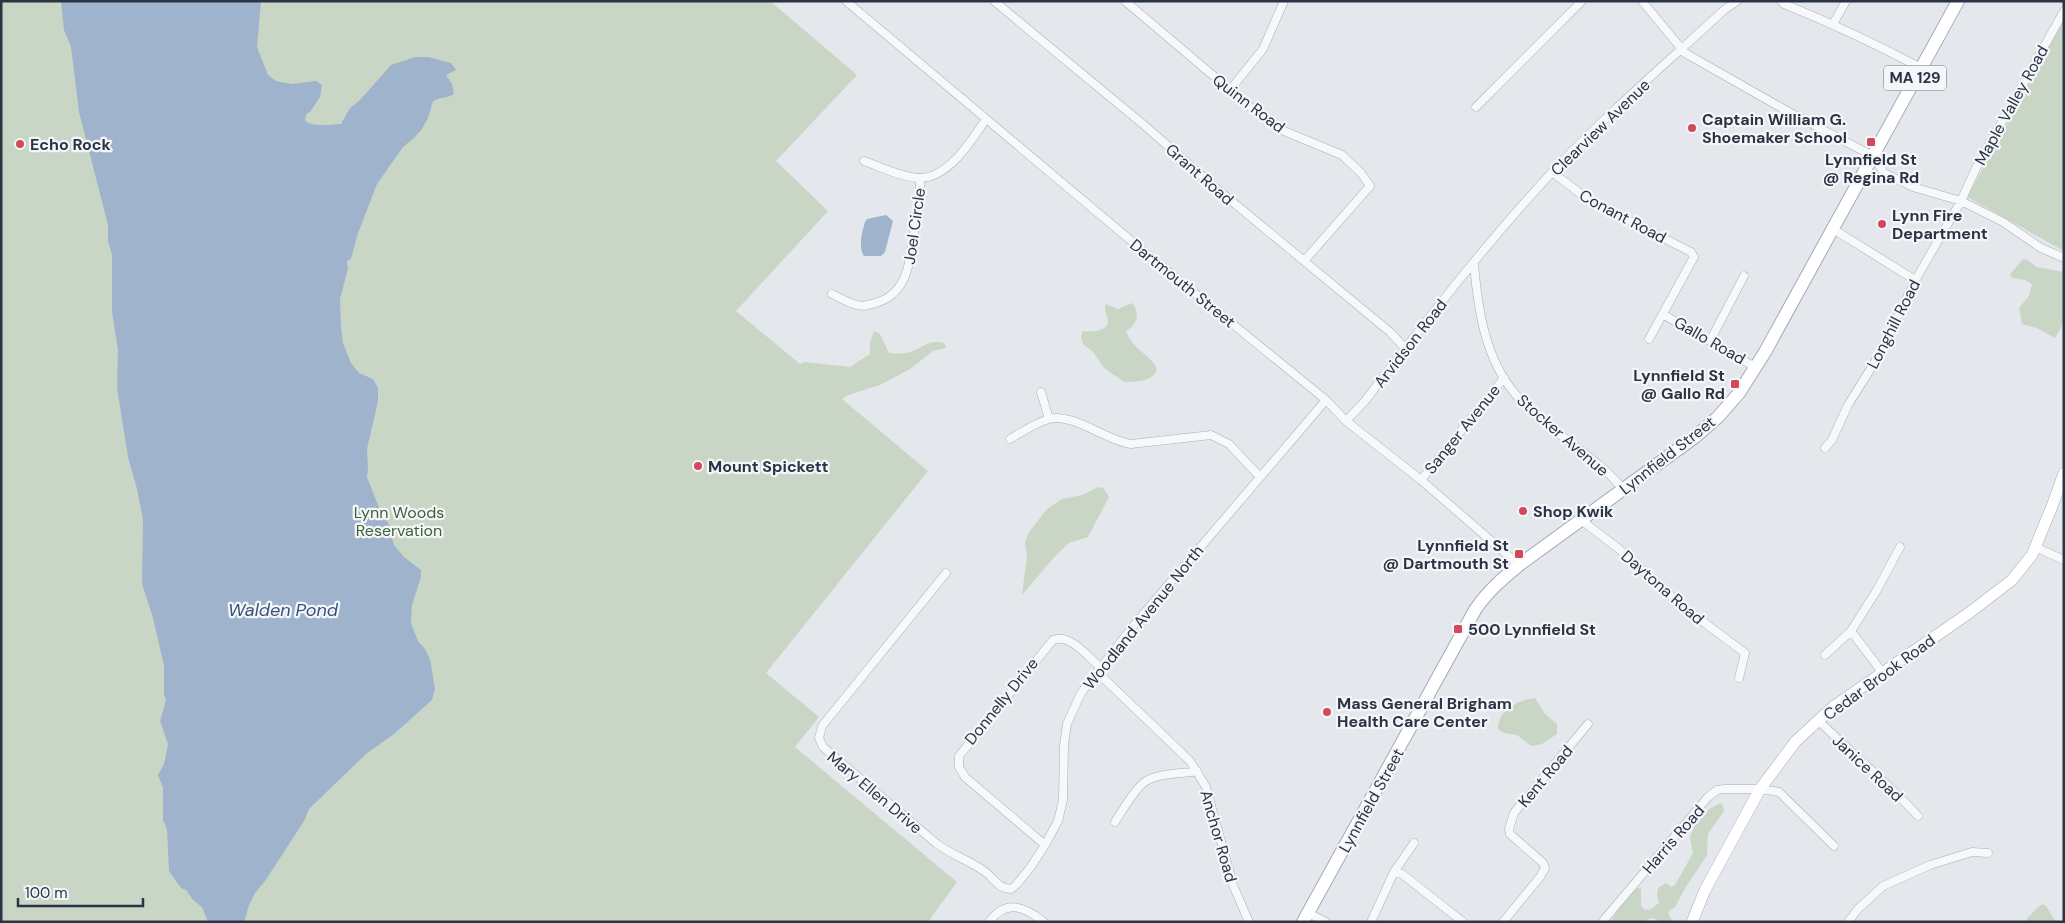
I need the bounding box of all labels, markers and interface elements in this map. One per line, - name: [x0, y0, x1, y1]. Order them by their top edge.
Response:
- street label: Maple Valley Road: [1970, 42, 2053, 169]
- road number: MA 129: [1884, 66, 1946, 90]
- street label: Quinn Road: [1208, 69, 1289, 137]
- street label: Clearview Avenue: [1546, 74, 1655, 180]
- place label: Captain William G. Shoemaker School: [1702, 109, 1847, 148]
- marker: Captain William G. Shoemaker School: [1686, 122, 1698, 134]
- place label: Echo Rock: [30, 134, 112, 155]
- marker: Lynnfield St @ Regina Rd: [1865, 136, 1877, 148]
- marker: Echo Rock: [14, 138, 26, 150]
- street label: Grant Road: [1161, 139, 1238, 210]
- place label: Lynnfield St @ Regina Rd: [1823, 149, 1919, 188]
- street label: Conant Road: [1576, 185, 1670, 248]
- street label: Joel Circle: [899, 186, 930, 266]
- place label: Lynn Fire Department: [1892, 205, 1988, 244]
- marker: Lynn Fire Department: [1876, 218, 1888, 230]
- street label: Dartmouth Street: [1126, 234, 1240, 332]
- street label: Longhill Road: [1862, 276, 1925, 372]
- street label: Arvidson Road: [1369, 295, 1452, 392]
- street label: Gallo Road: [1670, 312, 1749, 369]
- place label: Lynnfield St @ Gallo Rd: [1633, 365, 1725, 404]
- marker: Lynnfield St @ Gallo Rd: [1729, 378, 1741, 390]
- street label: Sanger Avenue: [1420, 380, 1505, 478]
- street label: Stocker Avenue: [1512, 390, 1613, 481]
- street label: Lynnfield Street: [1615, 411, 1719, 499]
- place label: Mount Spickett: [708, 456, 829, 477]
- marker: Mount Spickett: [692, 460, 704, 472]
- place label: Shop Kwik: [1533, 501, 1614, 522]
- park label: Lynn Woods Reservation: [354, 502, 444, 541]
- marker: Shop Kwik: [1517, 505, 1529, 517]
- place label: Lynnfield St @ Dartmouth St: [1383, 535, 1509, 574]
- street label: Woodland Avenue North: [1079, 541, 1208, 694]
- street label: Daytona Road: [1617, 546, 1709, 629]
- marker: Lynnfield St @ Dartmouth St: [1513, 548, 1525, 560]
- water label: Walden Pond: [228, 598, 339, 622]
- place label: 500 Lynnfield St: [1468, 619, 1596, 640]
- marker: 500 Lynnfield St: [1452, 623, 1464, 635]
- street label: Cedar Brook Road: [1819, 630, 1939, 725]
- street label: Donnelly Drive: [960, 653, 1043, 749]
- place label: Mass General Brigham Health Care Center: [1337, 693, 1512, 732]
- marker: Mass General Brigham Health Care Center: [1321, 706, 1333, 718]
- street label: Janice Road: [1828, 730, 1908, 807]
- street label: Kent Road: [1513, 741, 1577, 812]
- street label: Lynnfield Street: [1334, 744, 1409, 856]
- street label: Mary Ellen Drive: [823, 746, 927, 838]
- street label: Anchor Road: [1195, 788, 1242, 885]
- street label: Harris Road: [1638, 800, 1709, 878]
- scale bar: [18, 876, 142, 908]
- text: 100 m: [25, 883, 68, 903]

